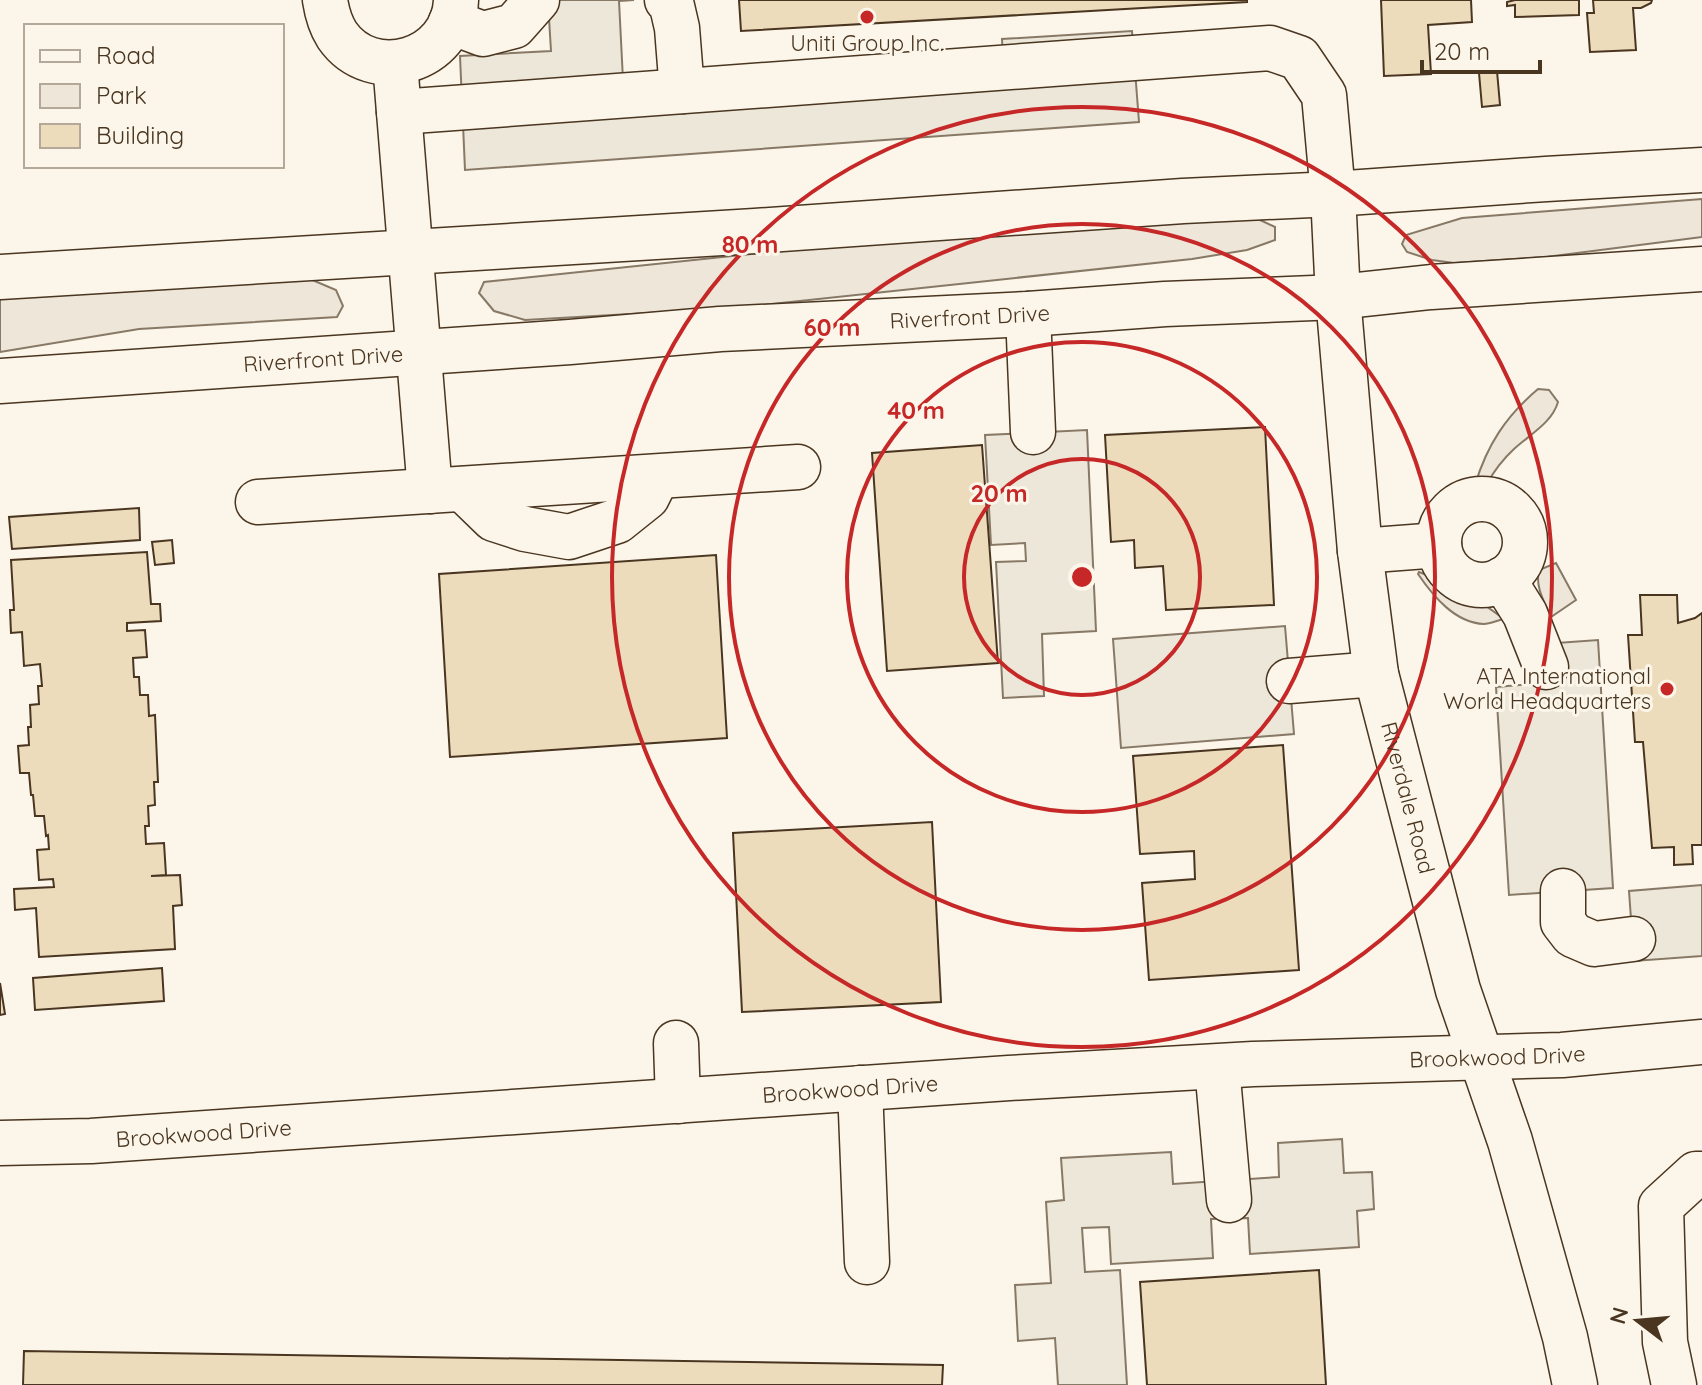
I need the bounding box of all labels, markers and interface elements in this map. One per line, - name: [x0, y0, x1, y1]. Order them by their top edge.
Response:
- marker: Uniti Group Inc.: [858, 8, 876, 26]
- legend: [24, 24, 284, 168]
- scale bar: [1422, 24, 1540, 74]
- place label: Uniti Group Inc.: [790, 29, 944, 57]
- text: 20 m: [1434, 36, 1490, 66]
- text: Road: [96, 40, 156, 70]
- text: Park: [96, 80, 147, 110]
- text: Building: [96, 120, 184, 150]
- text: 80 m: [722, 229, 778, 259]
- street label: Riverfront Drive: [889, 298, 1051, 335]
- text: 60 m: [804, 312, 860, 342]
- street label: Riverfront Drive: [242, 339, 404, 378]
- text: 40 m: [887, 395, 945, 425]
- text: 20 m: [970, 478, 1028, 508]
- centre of rings: [1068, 563, 1096, 591]
- place label: ATA International World Headquarters: [1443, 662, 1651, 715]
- marker: ATA International World Headquarters: [1658, 680, 1676, 698]
- street label: Riverdale Road: [1375, 719, 1441, 877]
- street label: Brookwood Drive: [1409, 1039, 1587, 1073]
- street label: Brookwood Drive: [761, 1069, 939, 1109]
- street label: Brookwood Drive: [115, 1113, 293, 1153]
- north arrow: [1598, 1281, 1678, 1361]
- text: N: [1603, 1304, 1634, 1327]

